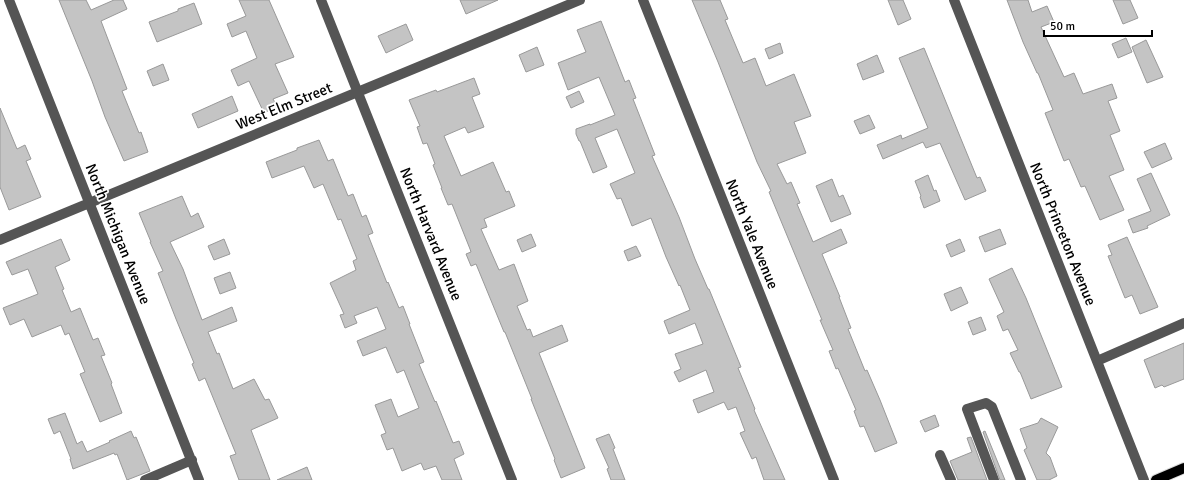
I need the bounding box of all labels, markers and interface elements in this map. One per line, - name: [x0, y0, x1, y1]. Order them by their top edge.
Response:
- scale bar: [1044, 12, 1152, 38]
- text: 50 m: [1050, 19, 1075, 34]
- street label: West Elm Street: [233, 79, 335, 133]
- street label: North Princeton Avenue: [1026, 160, 1100, 308]
- street label: North Michigan Avenue: [82, 161, 154, 307]
- street label: North Harvard Avenue: [396, 165, 466, 303]
- street label: North Yale Avenue: [722, 176, 782, 292]

